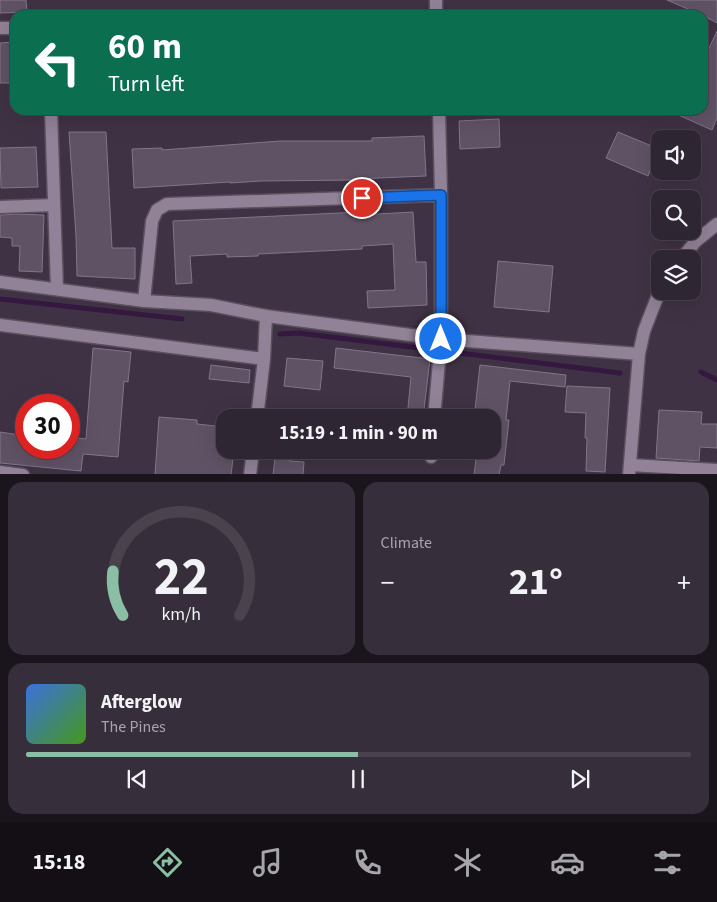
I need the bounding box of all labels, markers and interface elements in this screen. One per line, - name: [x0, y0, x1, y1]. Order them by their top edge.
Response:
- text: 60 m: [108, 22, 182, 72]
- icon: left: [25, 30, 90, 95]
- text: Turn left: [108, 68, 184, 100]
- map controls: [651, 130, 701, 300]
- button: sound: [651, 130, 701, 180]
- pin: [341, 177, 383, 219]
- icon: arrive: [348, 184, 376, 212]
- button: search: [651, 190, 701, 240]
- button: layers: [651, 250, 701, 300]
- position arrow: [414, 312, 466, 364]
- speed limit sign: 30: [15, 394, 80, 459]
- text: 15:19 · 1 min · 90 m: [279, 420, 438, 447]
- text: Climate: [381, 532, 432, 554]
- text: 22: [154, 541, 209, 615]
- text: 21°: [509, 555, 563, 609]
- text: −: [381, 563, 394, 603]
- text: +: [677, 563, 691, 603]
- text: km/h: [161, 602, 201, 627]
- text: Afterglow: [101, 689, 182, 716]
- text: The Pines: [101, 716, 166, 738]
- icon: previous: [123, 765, 151, 793]
- icon: pause: [344, 765, 372, 793]
- icon: next: [566, 765, 594, 793]
- icon: directions: [150, 845, 185, 880]
- icon: music: [250, 845, 285, 880]
- icon: phone: [350, 845, 385, 880]
- icon: climate: [450, 845, 485, 880]
- icon: car: [550, 845, 585, 880]
- icon: filters: [650, 845, 685, 880]
- text: 15:18: [32, 846, 86, 878]

